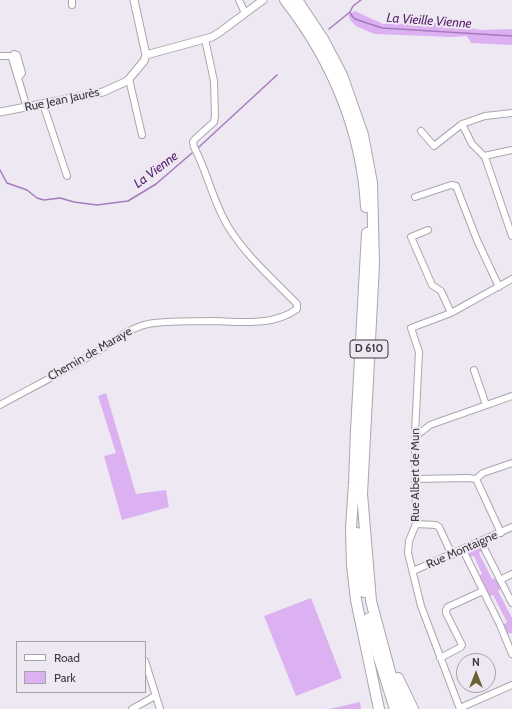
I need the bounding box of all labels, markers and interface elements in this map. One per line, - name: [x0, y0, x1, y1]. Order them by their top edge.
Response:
- water label: La Vieille Vienne: [386, 10, 472, 32]
- street label: Rue Jean Jaurès: [23, 85, 101, 115]
- water label: La Vienne: [131, 148, 181, 192]
- street label: Chemin de Maraye: [45, 324, 135, 384]
- road number: D 610: [350, 340, 388, 358]
- street label: Rue Albert de Mun: [408, 428, 422, 522]
- street label: Rue Montaigne: [424, 528, 500, 572]
- legend: [16, 641, 146, 693]
- text: Road: [54, 650, 80, 665]
- north arrow: [456, 653, 496, 693]
- text: N: [472, 655, 480, 669]
- text: Park: [54, 670, 76, 685]

